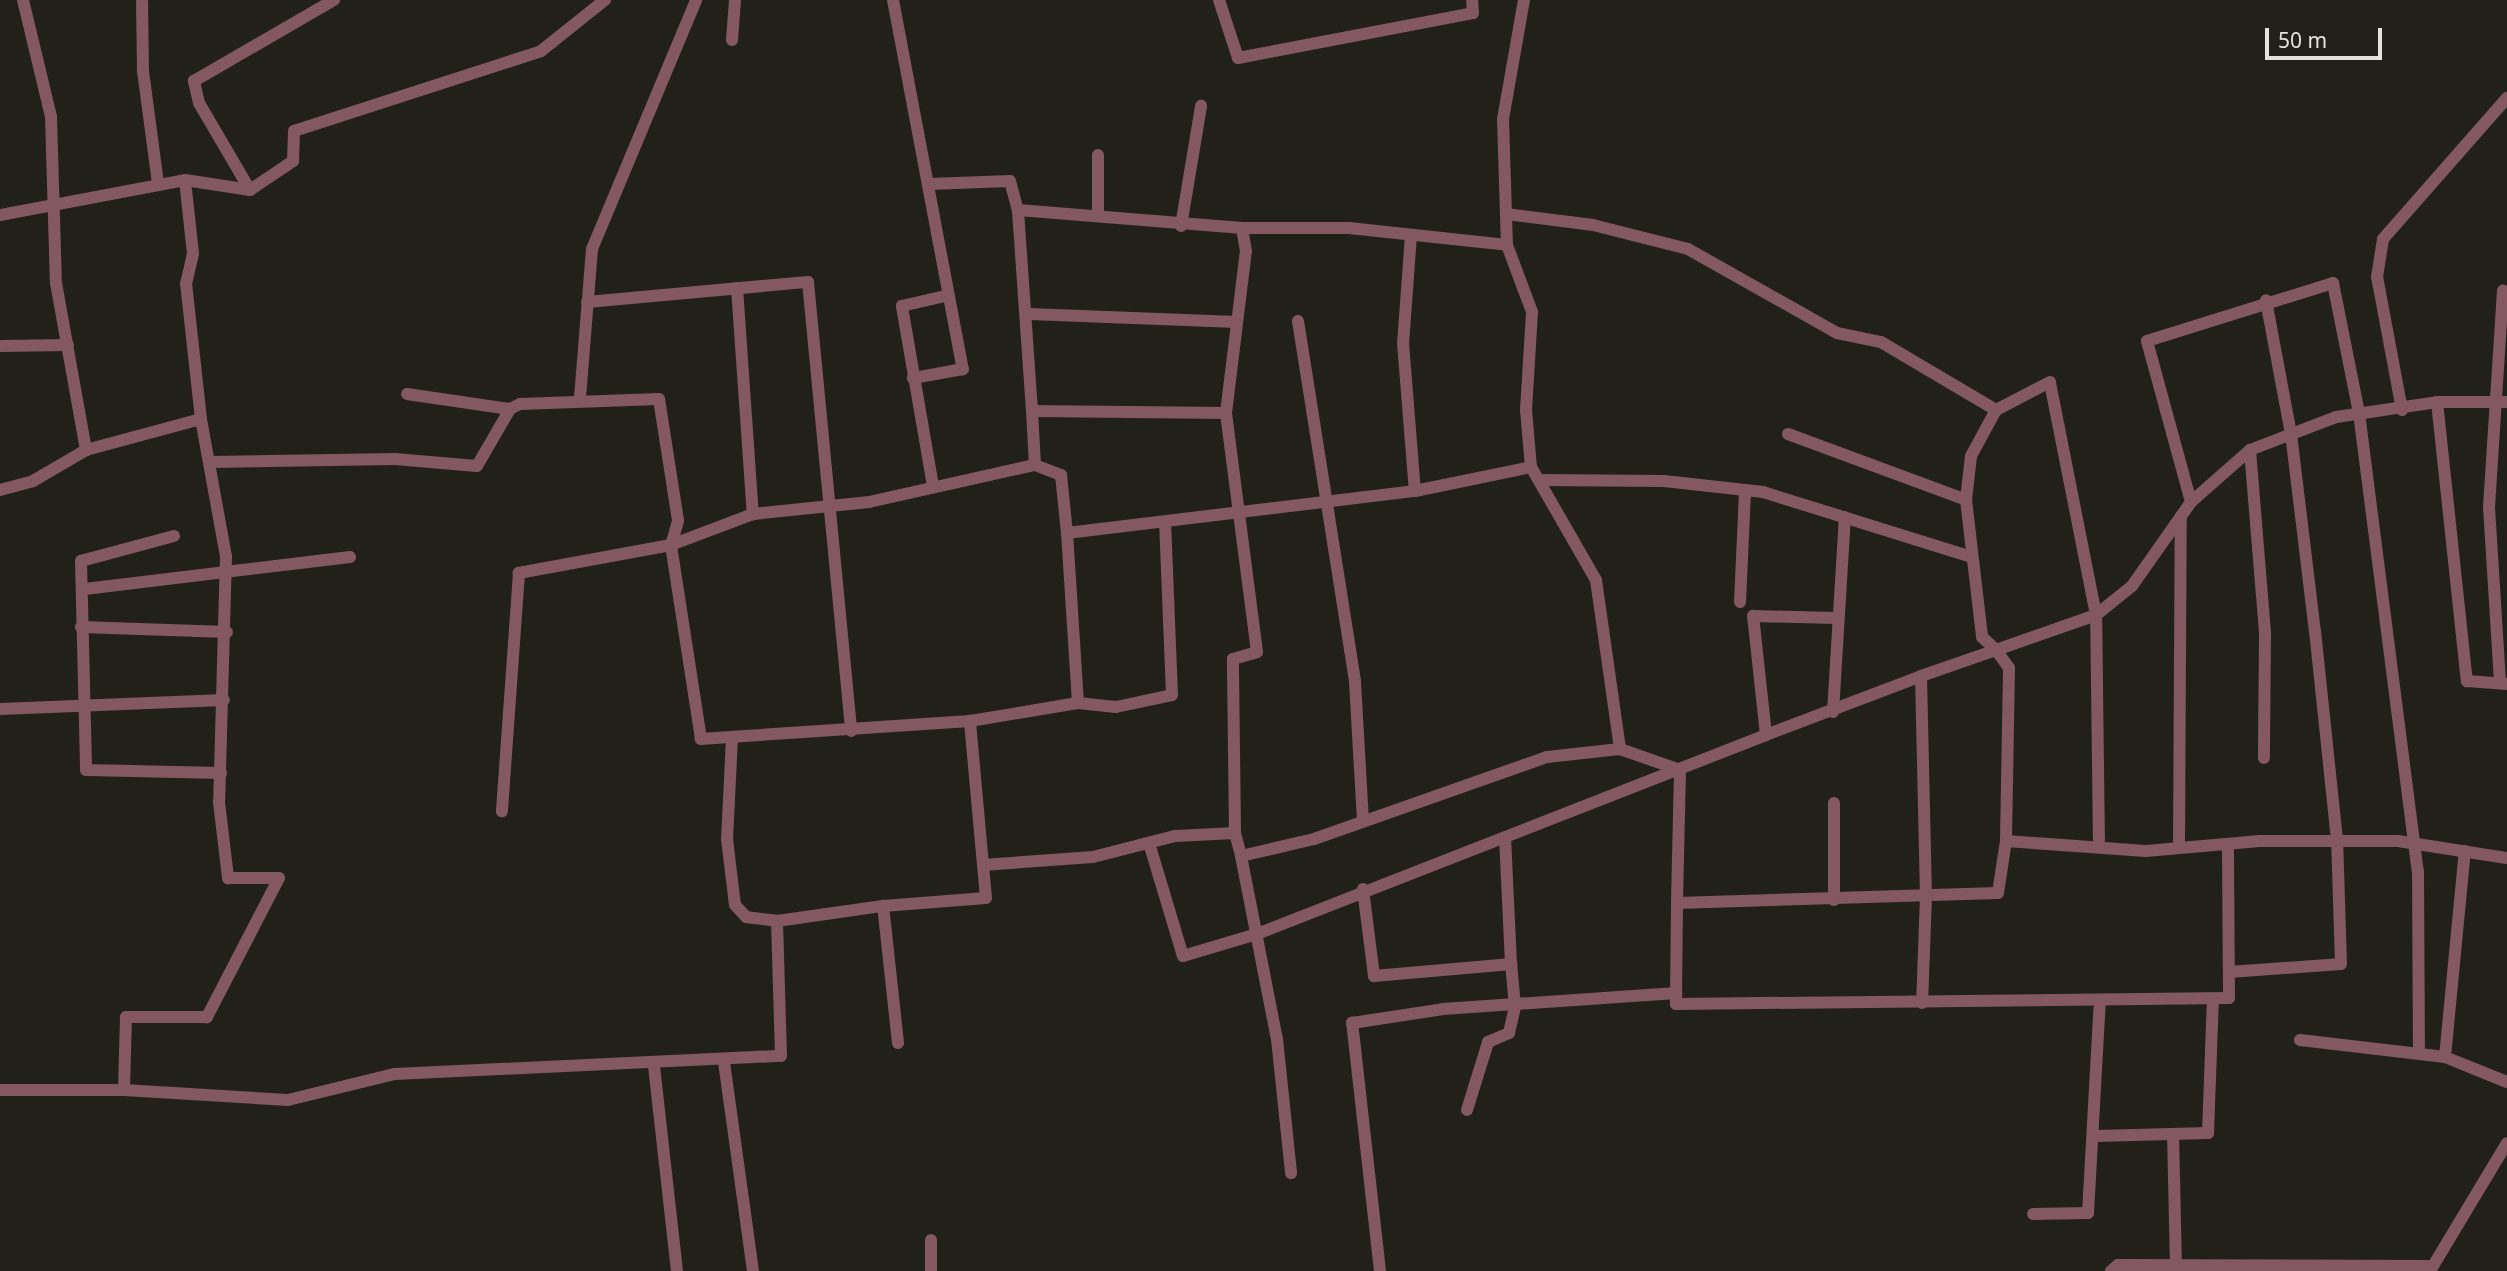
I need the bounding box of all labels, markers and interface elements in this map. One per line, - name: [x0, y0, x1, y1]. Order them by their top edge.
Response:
- scale bar: [2269, 14, 2386, 58]
- text: 50 m: [2278, 26, 2327, 54]

